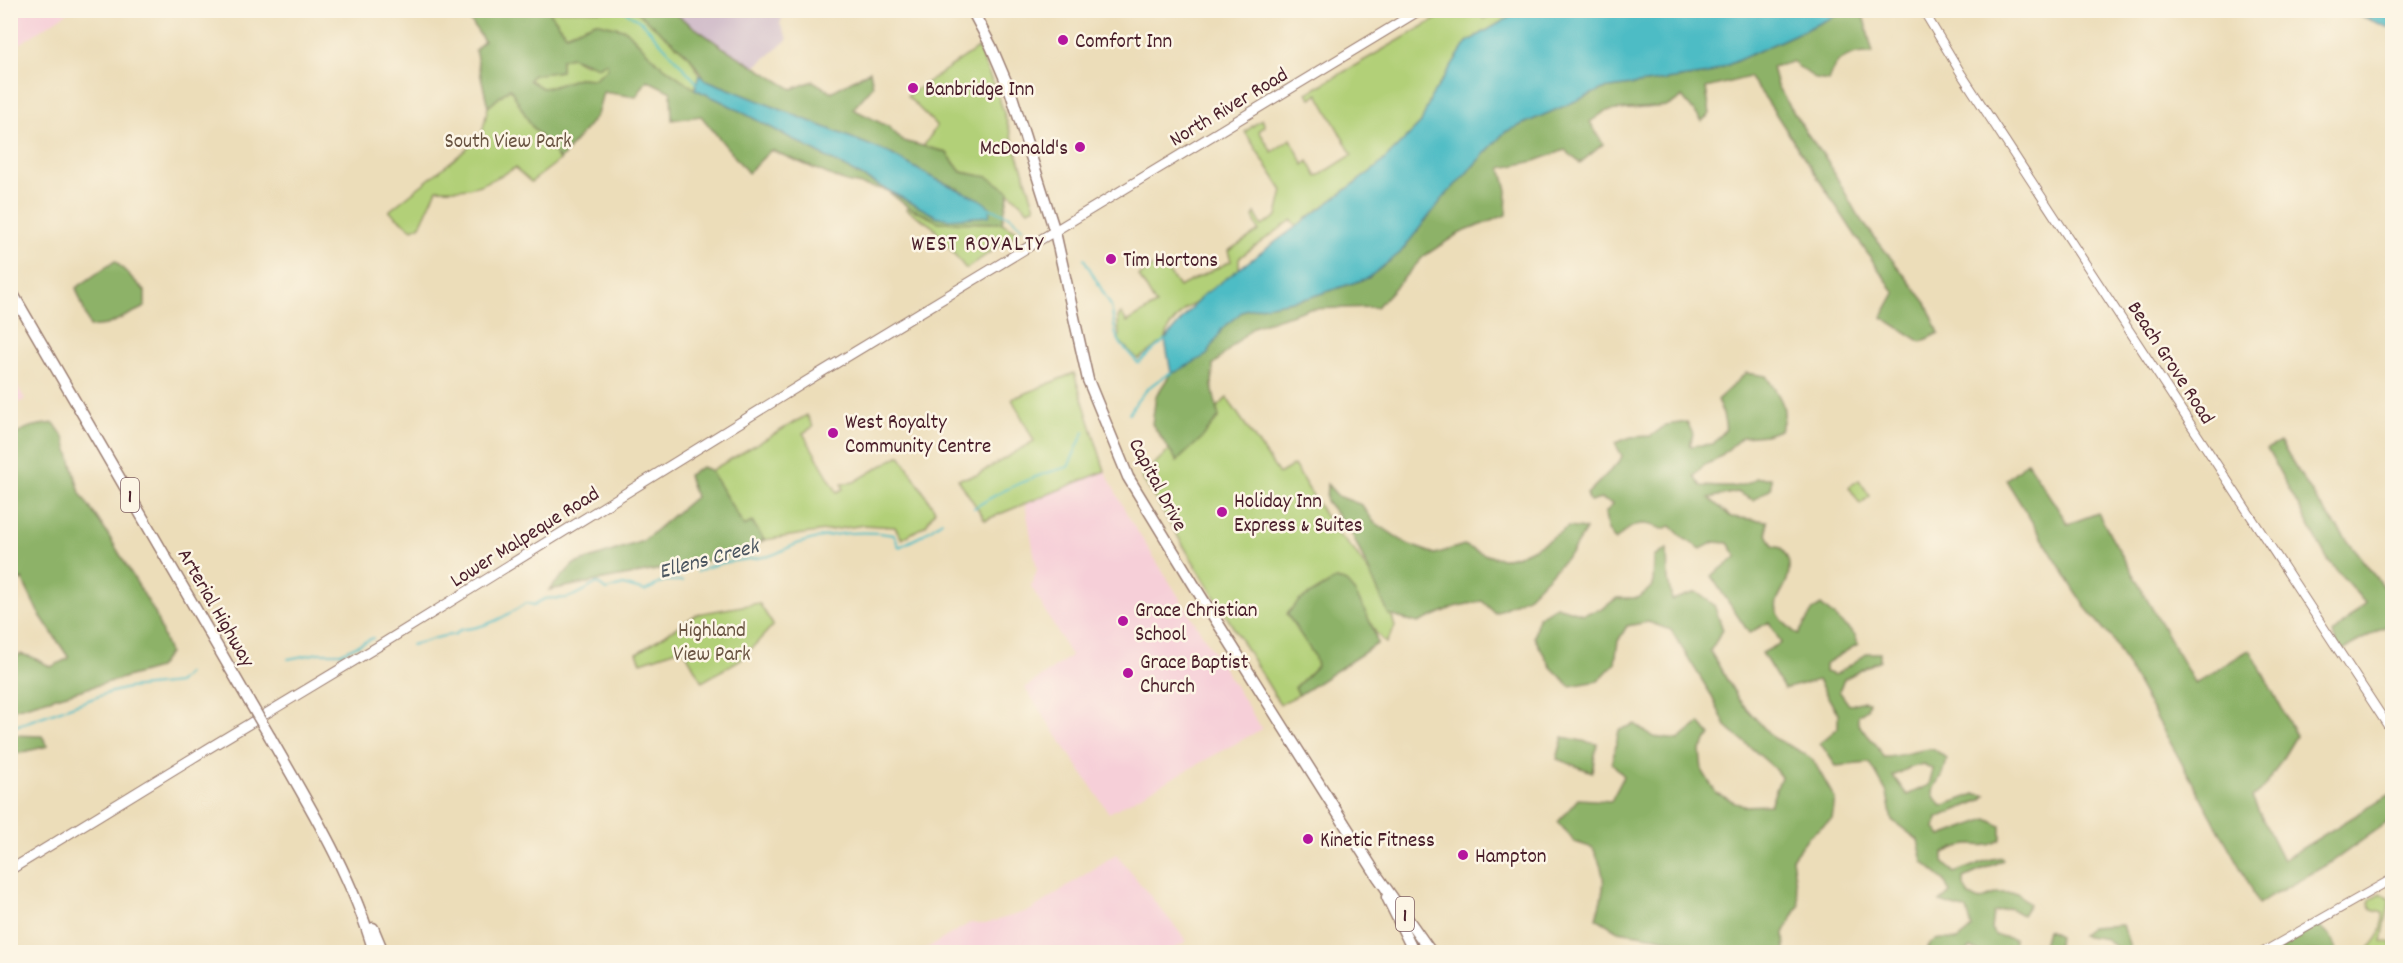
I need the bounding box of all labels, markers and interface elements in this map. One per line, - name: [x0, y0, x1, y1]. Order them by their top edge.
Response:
- place label: Comfort Inn: [1075, 28, 1172, 58]
- marker: Comfort Inn: [1056, 33, 1070, 47]
- street label: North River Road: [1165, 61, 1295, 156]
- place label: Banbridge Inn: [925, 76, 1034, 106]
- marker: Banbridge Inn: [906, 81, 920, 95]
- park label: South View Park: [444, 128, 572, 158]
- place label: McDonald's: [980, 135, 1068, 165]
- marker: McDonald's: [1073, 140, 1087, 154]
- district label: WEST ROYALTY: [911, 230, 1045, 261]
- place label: Tim Hortons: [1123, 247, 1218, 277]
- marker: Tim Hortons: [1104, 252, 1118, 266]
- street label: Beach Grove Road: [2118, 296, 2221, 431]
- place label: West Royalty Community Centre: [845, 409, 991, 463]
- marker: West Royalty Community Centre: [826, 426, 840, 440]
- street label: Capital Drive: [1119, 434, 1193, 537]
- road number: 1: [121, 478, 139, 512]
- street label: Lower Malpeque Road: [445, 480, 606, 597]
- place label: Holiday Inn Express & Suites: [1234, 488, 1363, 542]
- marker: Holiday Inn Express & Suites: [1215, 505, 1229, 519]
- water label: Ellens Creek: [656, 532, 764, 589]
- street label: Arterial Highway: [168, 543, 261, 674]
- place label: Grace Christian School: [1135, 597, 1257, 651]
- marker: Grace Christian School: [1116, 614, 1130, 628]
- park label: Highland View Park: [673, 617, 751, 671]
- place label: Grace Baptist Church: [1140, 649, 1249, 703]
- marker: Grace Baptist Church: [1121, 666, 1135, 680]
- place label: Kinetic Fitness: [1320, 827, 1435, 857]
- marker: Kinetic Fitness: [1301, 832, 1315, 846]
- place label: Hampton: [1475, 843, 1547, 873]
- marker: Hampton: [1456, 848, 1470, 862]
- road number: 1: [1396, 897, 1414, 931]

